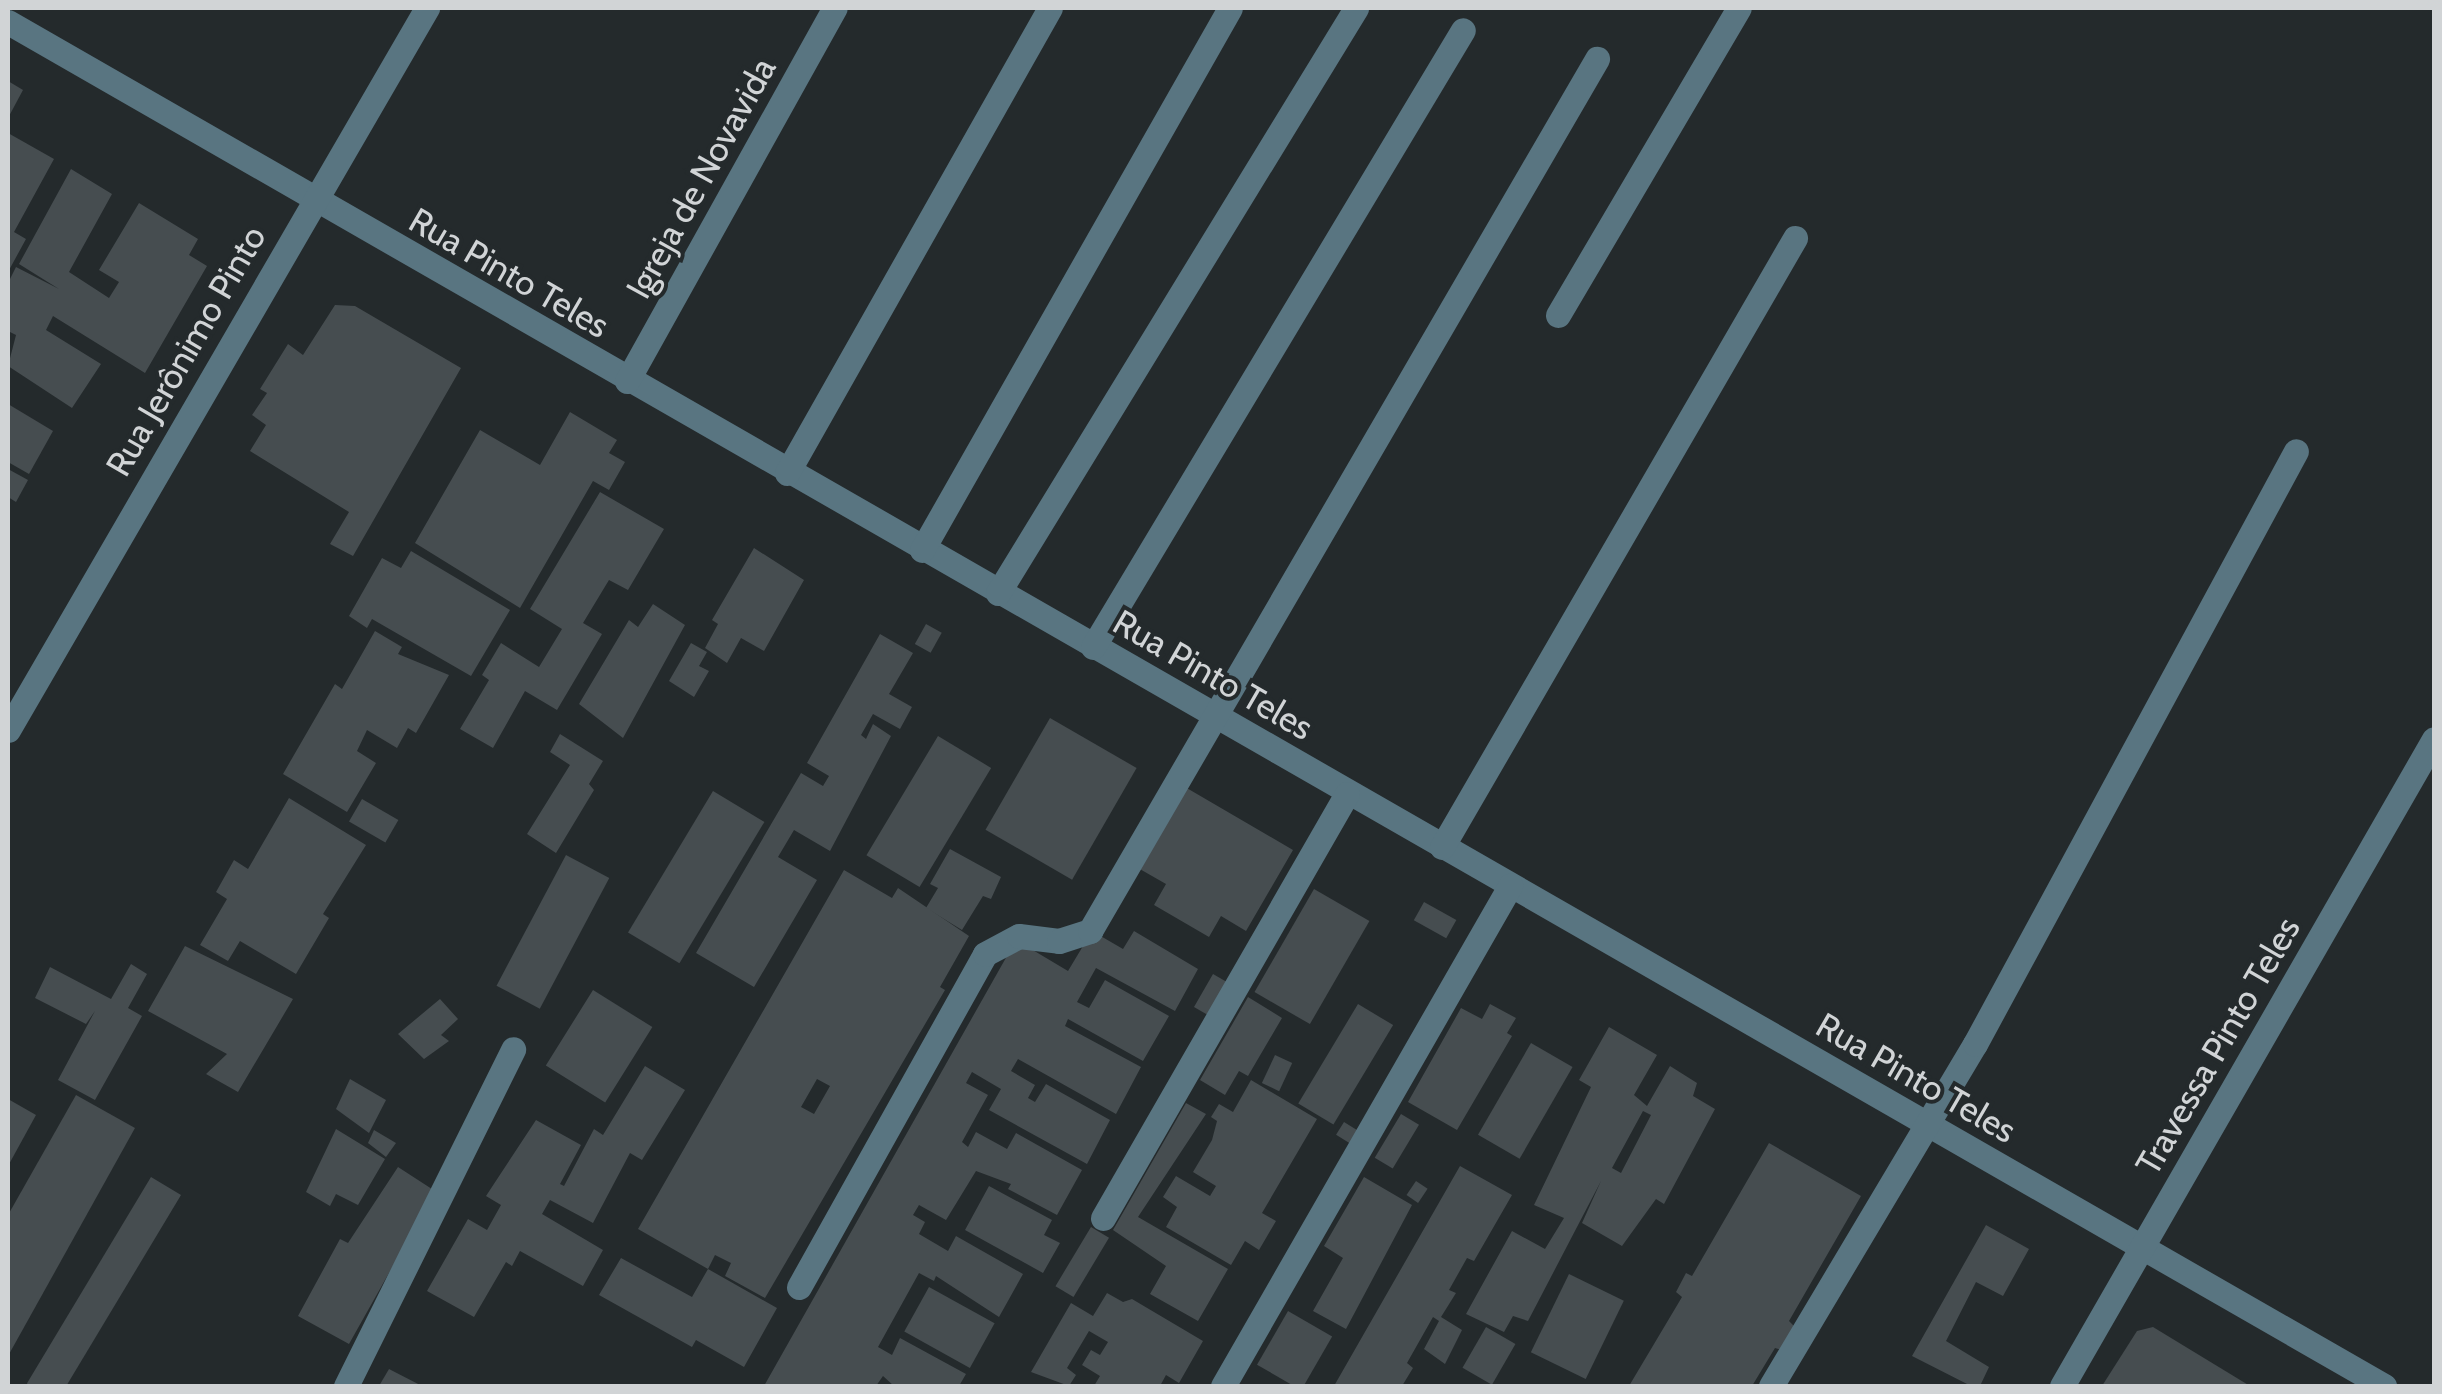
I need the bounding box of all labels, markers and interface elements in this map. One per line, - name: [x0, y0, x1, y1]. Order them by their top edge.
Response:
- street label: Igreja de Novavida: [617, 50, 785, 306]
- street label: Rua Pinto Teles: [402, 199, 616, 347]
- street label: Rua Jerônimo Pinto: [97, 218, 275, 484]
- street label: Rua Pinto Teles: [1106, 601, 1320, 749]
- street label: Travessa Pinto Teles: [2127, 910, 2309, 1182]
- street label: Rua Pinto Teles: [1809, 1004, 2023, 1152]

